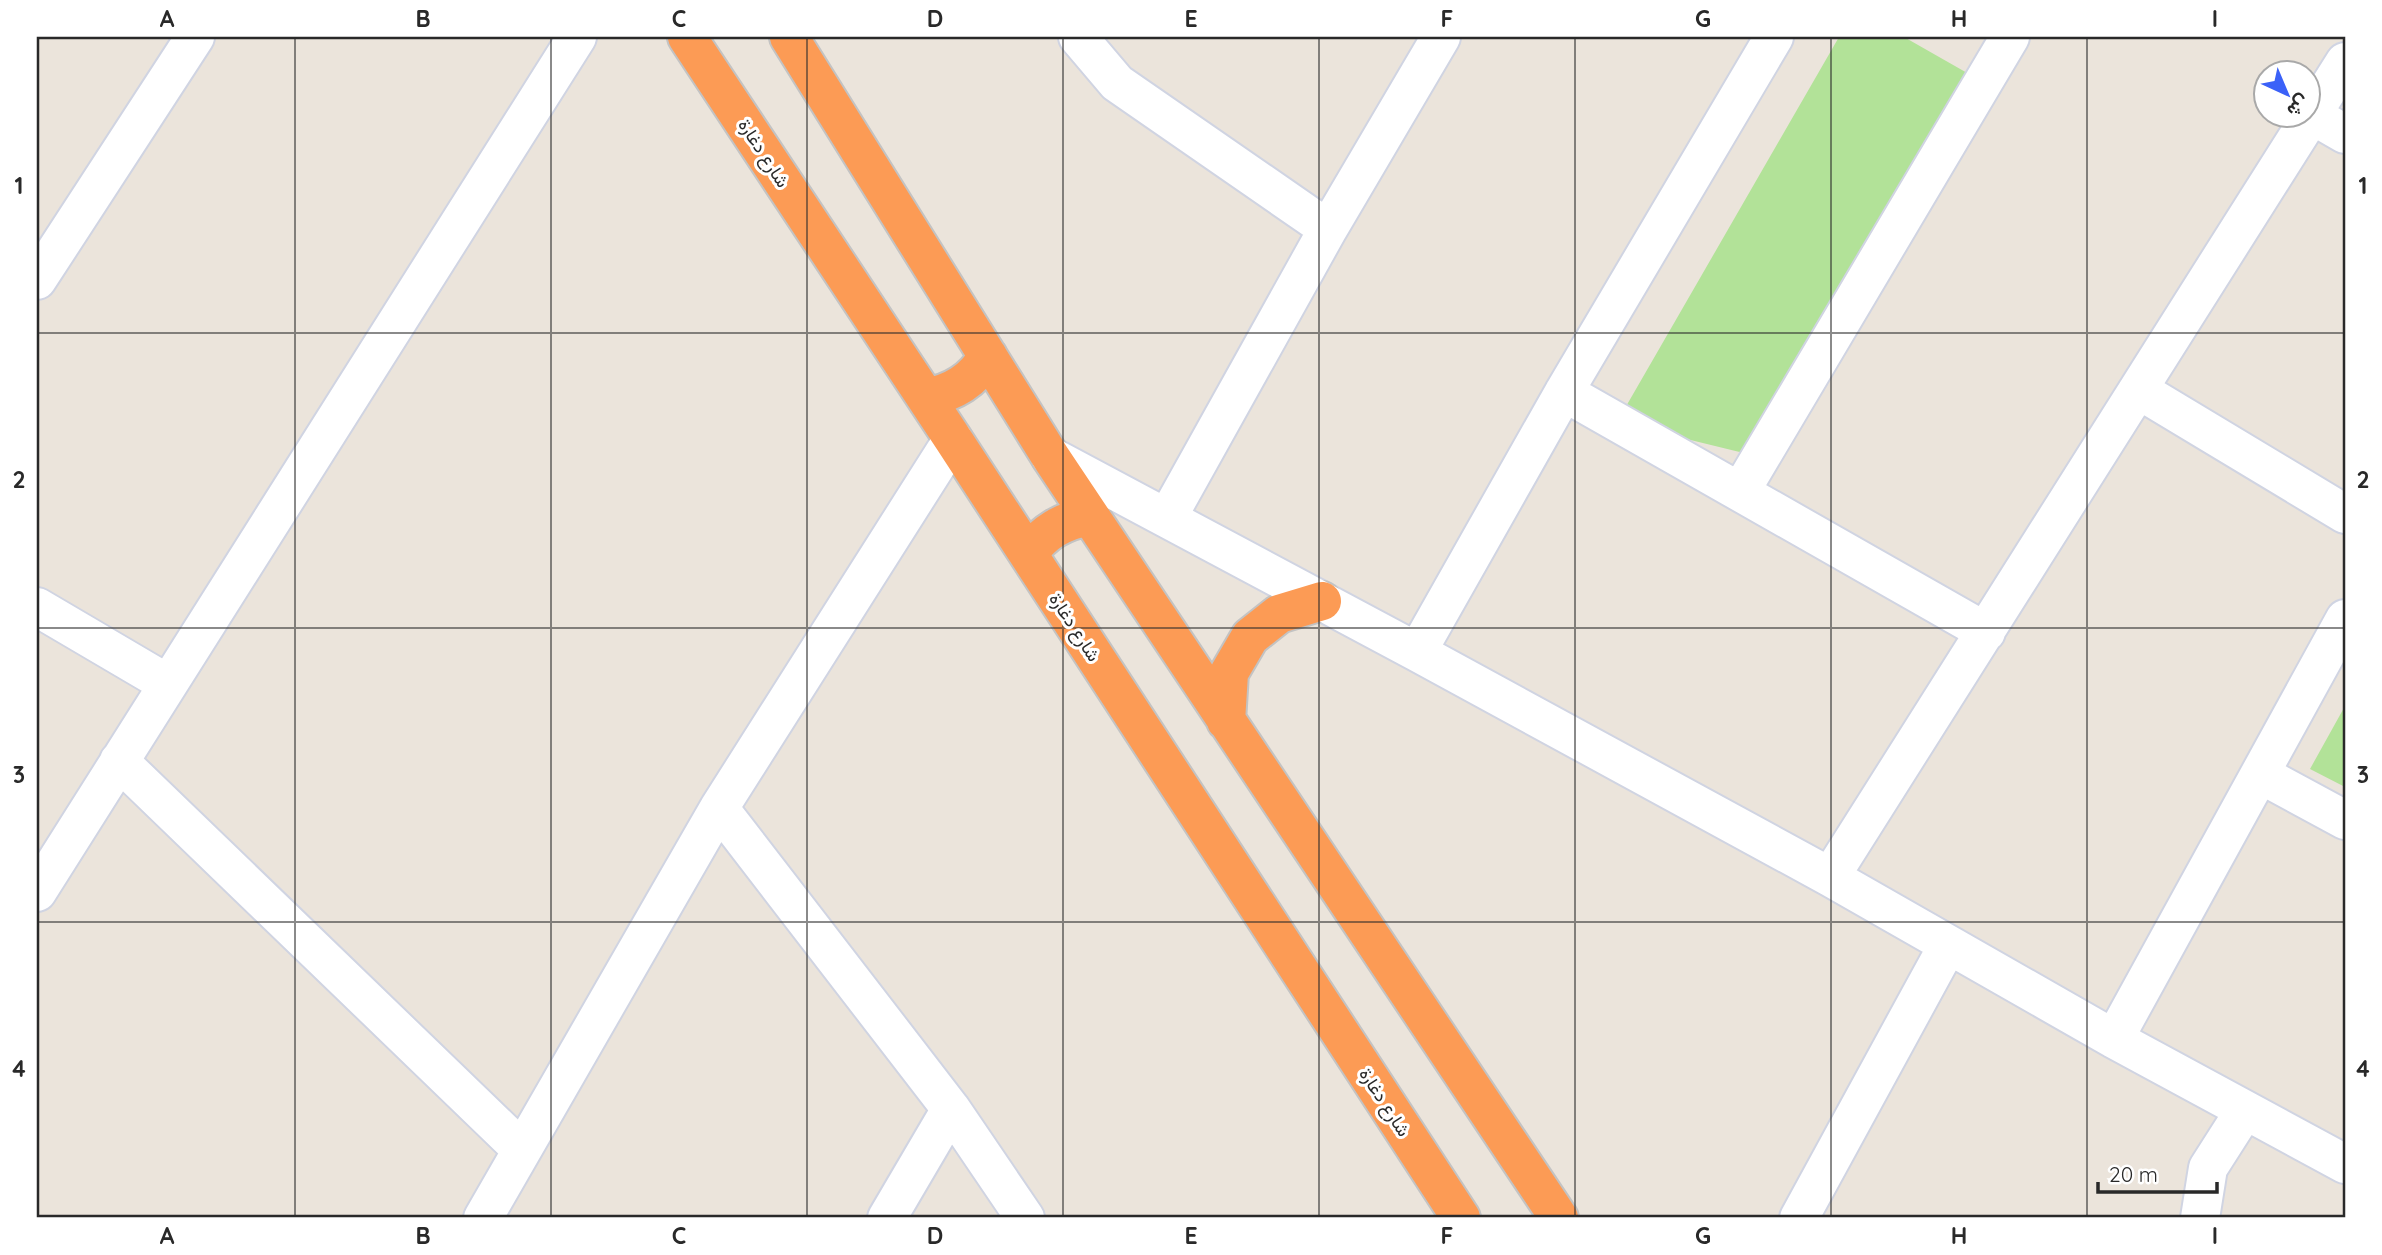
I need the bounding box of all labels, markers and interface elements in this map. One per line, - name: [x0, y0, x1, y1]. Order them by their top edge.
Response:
- text: A: [160, 4, 175, 33]
- text: B: [415, 4, 431, 33]
- text: C: [672, 4, 686, 33]
- text: D: [927, 4, 943, 33]
- text: E: [1184, 4, 1198, 33]
- text: F: [1441, 4, 1453, 33]
- text: G: [1695, 4, 1711, 33]
- text: H: [1951, 4, 1967, 33]
- text: I: [2212, 4, 2218, 33]
- north arrow: [2252, 60, 2322, 130]
- text: ش: [2282, 90, 2315, 123]
- street label: شارع دغارة: [733, 114, 795, 192]
- text: 1: [15, 171, 23, 200]
- text: 1: [2359, 171, 2367, 200]
- text: 2: [12, 465, 26, 494]
- text: 2: [2356, 465, 2370, 494]
- street label: شارع دغارة: [1044, 588, 1106, 666]
- text: 3: [13, 760, 25, 789]
- text: 3: [2357, 760, 2369, 789]
- text: 4: [12, 1054, 26, 1083]
- text: 4: [2356, 1054, 2370, 1083]
- street label: شارع دغارة: [1354, 1063, 1416, 1141]
- scale bar: [2098, 1150, 2218, 1194]
- text: 20 m: [2109, 1161, 2158, 1187]
- text: A: [160, 1221, 175, 1250]
- text: B: [415, 1221, 431, 1250]
- text: C: [672, 1221, 686, 1250]
- text: D: [927, 1221, 943, 1250]
- text: E: [1184, 1221, 1198, 1250]
- text: F: [1441, 1221, 1453, 1250]
- text: G: [1695, 1221, 1711, 1250]
- text: H: [1951, 1221, 1967, 1250]
- text: I: [2212, 1221, 2218, 1250]

